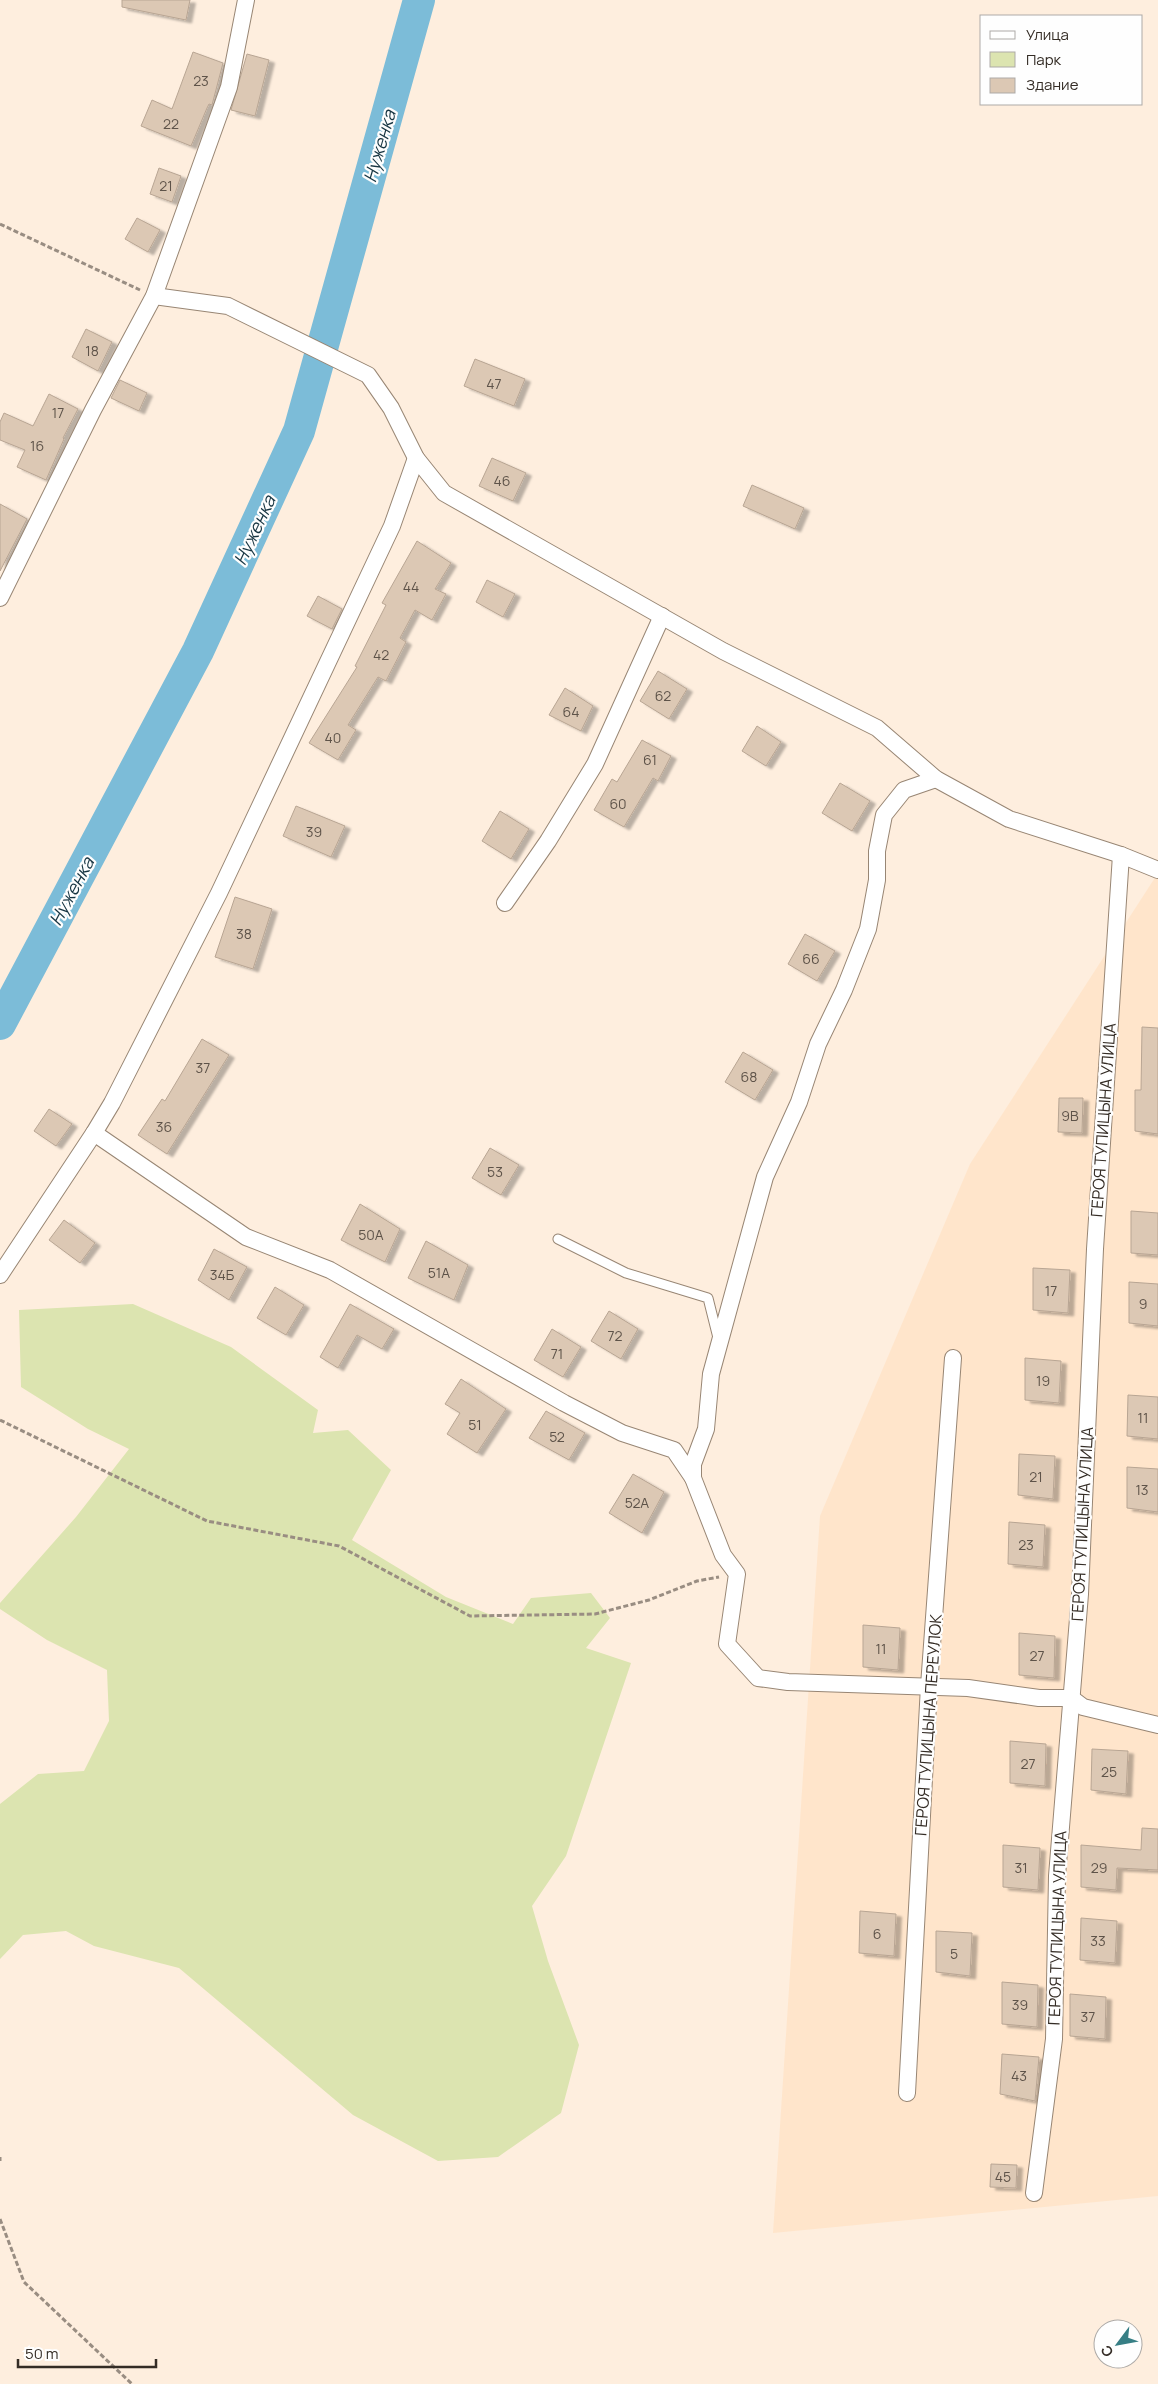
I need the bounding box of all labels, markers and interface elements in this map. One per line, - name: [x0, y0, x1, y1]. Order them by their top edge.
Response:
- legend: [980, 15, 1143, 105]
- text: Улица: [1026, 24, 1069, 45]
- text: Парк: [1026, 49, 1062, 70]
- house number: 23: [193, 71, 209, 90]
- text: Здание: [1026, 74, 1079, 95]
- water label: Нуженка: [357, 106, 401, 185]
- house number: 22: [163, 114, 179, 133]
- house number: 21: [159, 176, 173, 195]
- house number: 18: [85, 341, 99, 360]
- house number: 47: [486, 374, 502, 393]
- house number: 17: [52, 403, 64, 422]
- house number: 16: [30, 436, 44, 455]
- house number: 46: [494, 471, 510, 490]
- water label: Нуженка: [227, 490, 281, 569]
- house number: 44: [403, 577, 419, 596]
- house number: 42: [373, 645, 389, 664]
- house number: 62: [655, 686, 671, 705]
- house number: 64: [563, 702, 579, 721]
- house number: 40: [325, 728, 341, 747]
- house number: 61: [643, 750, 657, 769]
- house number: 60: [609, 794, 627, 813]
- house number: 39: [306, 822, 322, 841]
- water label: Нуженка: [43, 852, 99, 929]
- house number: 38: [236, 924, 252, 943]
- house number: 66: [802, 949, 820, 968]
- street label: ГЕРОЯ ТУПИЦЫНА УЛИЦА: [1085, 1022, 1121, 1218]
- house number: 37: [196, 1058, 210, 1077]
- house number: 68: [741, 1067, 757, 1086]
- house number: 9В: [1061, 1106, 1079, 1125]
- house number: 36: [156, 1117, 172, 1136]
- house number: 53: [487, 1162, 503, 1181]
- house number: 50А: [358, 1225, 384, 1244]
- house number: 51А: [428, 1263, 450, 1282]
- house number: 34Б: [210, 1265, 235, 1284]
- house number: 17: [1045, 1281, 1057, 1300]
- house number: 9: [1139, 1294, 1147, 1313]
- house number: 72: [607, 1326, 623, 1345]
- house number: 71: [551, 1344, 563, 1363]
- house number: 19: [1036, 1371, 1050, 1390]
- house number: 11: [1138, 1408, 1148, 1427]
- house number: 51: [468, 1415, 482, 1434]
- street label: ГЕРОЯ ТУПИЦЫНА УЛИЦА: [1066, 1426, 1098, 1622]
- house number: 52: [549, 1427, 565, 1446]
- house number: 21: [1029, 1467, 1043, 1486]
- house number: 13: [1135, 1480, 1149, 1499]
- house number: 52А: [625, 1493, 649, 1512]
- house number: 23: [1018, 1535, 1034, 1554]
- street label: ГЕРОЯ ТУПИЦЫНА ПЕРЕУЛОК: [909, 1613, 947, 1837]
- house number: 11: [876, 1639, 886, 1658]
- house number: 27: [1029, 1646, 1045, 1665]
- house number: 27: [1020, 1754, 1036, 1773]
- house number: 25: [1101, 1762, 1117, 1781]
- street label: ГЕРОЯ ТУПИЦЫНА УЛИЦА: [1043, 1830, 1071, 2026]
- house number: 31: [1014, 1858, 1028, 1877]
- house number: 29: [1091, 1858, 1107, 1877]
- house number: 6: [873, 1924, 881, 1943]
- house number: 33: [1090, 1931, 1106, 1950]
- house number: 5: [950, 1944, 958, 1963]
- house number: 39: [1012, 1995, 1028, 2014]
- house number: 37: [1081, 2007, 1095, 2026]
- house number: 43: [1011, 2066, 1027, 2085]
- house number: 45: [995, 2167, 1011, 2186]
- north arrow: [1093, 2319, 1143, 2369]
- scale bar: [18, 2336, 155, 2368]
- text: С: [1096, 2342, 1117, 2361]
- text: 50 m: [25, 2343, 59, 2364]

